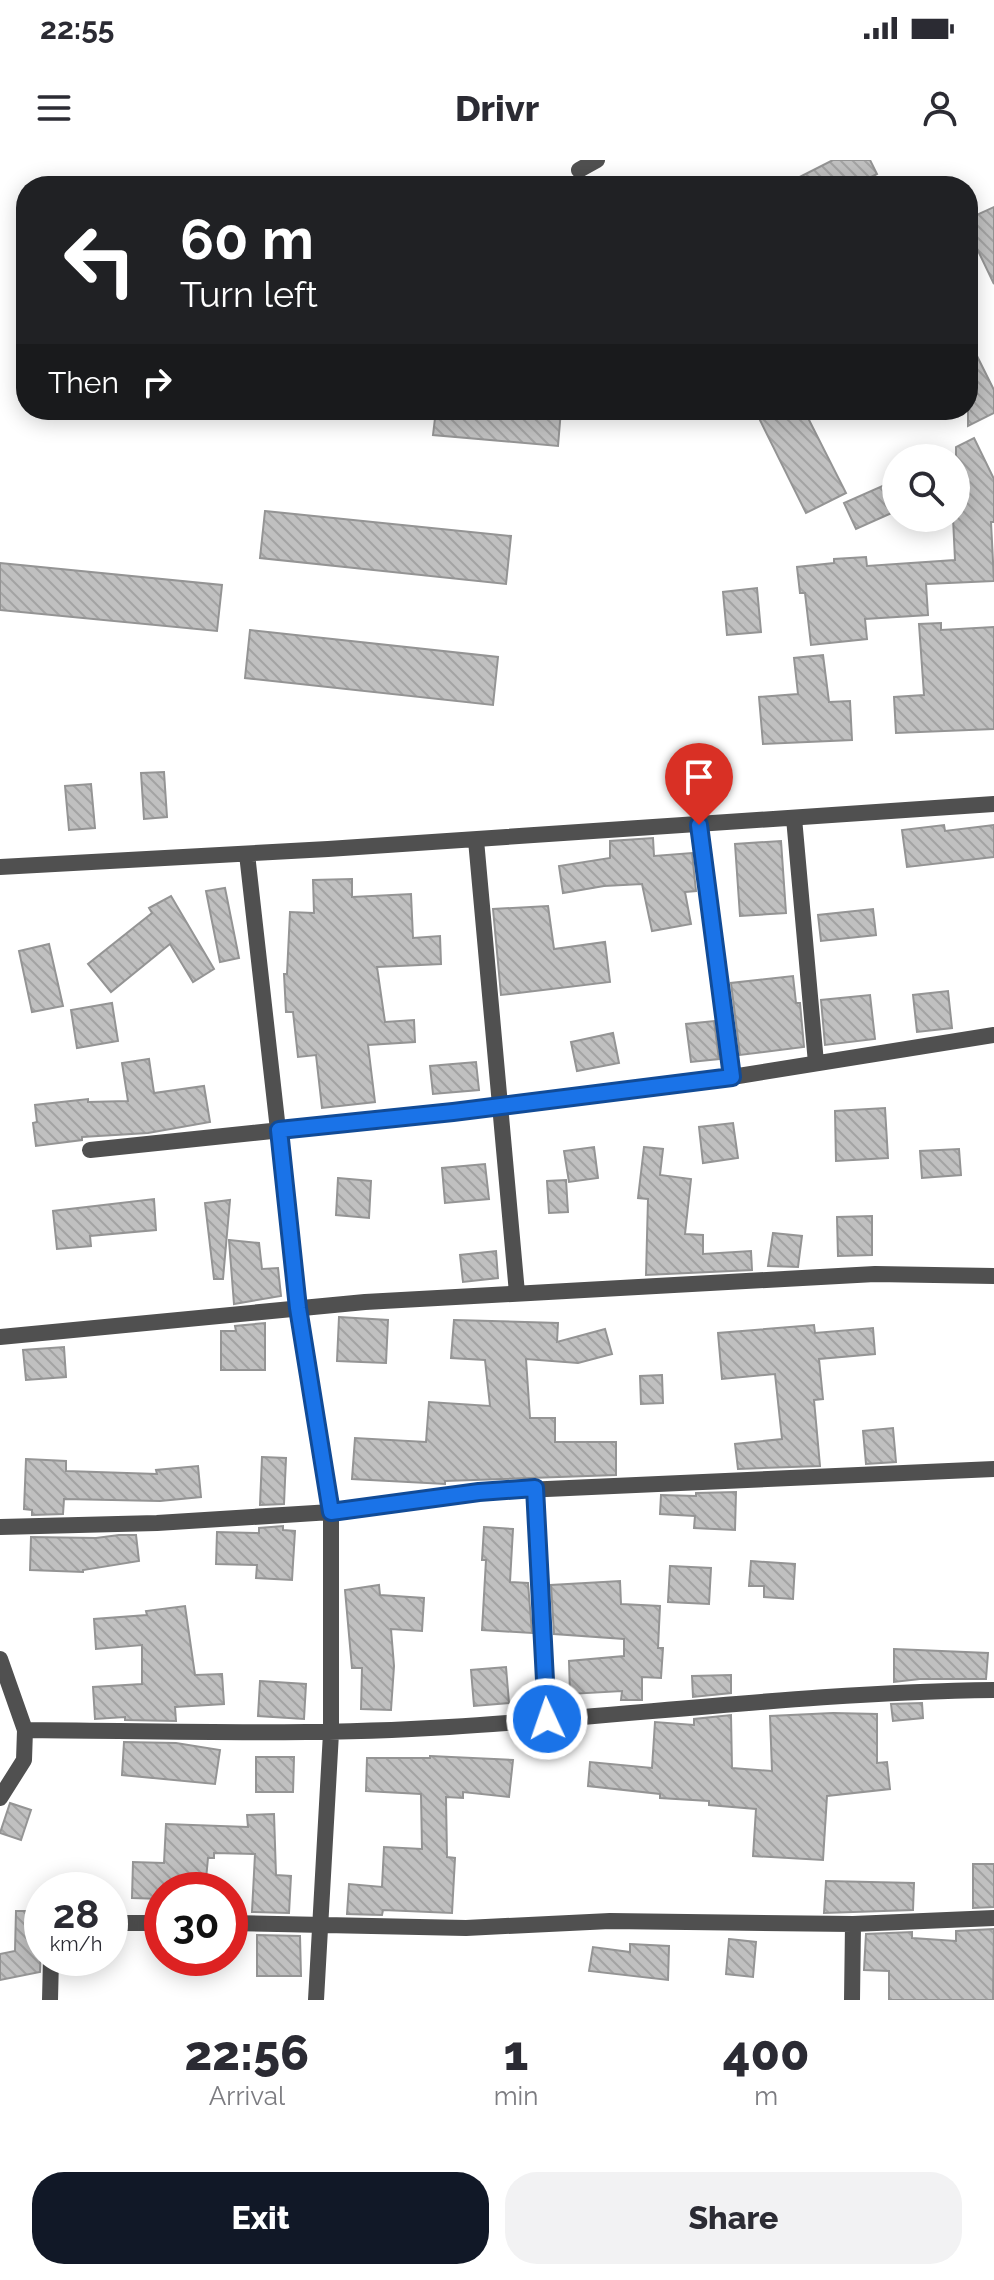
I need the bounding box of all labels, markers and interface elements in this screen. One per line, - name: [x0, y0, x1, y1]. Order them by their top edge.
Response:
- text: 22:55: [40, 11, 115, 46]
- icon: menu: [32, 86, 76, 130]
- icon: person: [918, 86, 962, 130]
- text: Drivr: [455, 87, 539, 129]
- text: 60 m: [180, 206, 314, 272]
- icon: left: [48, 208, 152, 312]
- text: Turn left: [180, 273, 318, 315]
- icon: right: [135, 360, 179, 404]
- text: Then: [48, 365, 119, 400]
- map controls: [882, 444, 970, 532]
- button: search: [882, 444, 970, 532]
- pin: [665, 743, 733, 825]
- icon: arrive: [677, 755, 721, 799]
- position arrow: [505, 1677, 589, 1761]
- speed limit sign: 30: [144, 1872, 248, 1976]
- text: 28: [53, 1890, 99, 1937]
- text: km/h: [50, 1932, 102, 1956]
- text: 22:56: [184, 2025, 309, 2081]
- text: 1: [504, 2025, 528, 2081]
- text: 400: [723, 2025, 810, 2081]
- text: Arrival: [209, 2081, 285, 2111]
- text: min: [494, 2081, 538, 2111]
- text: m: [754, 2081, 778, 2111]
- button: Exit: [32, 2172, 489, 2264]
- button: Share: [505, 2172, 962, 2264]

